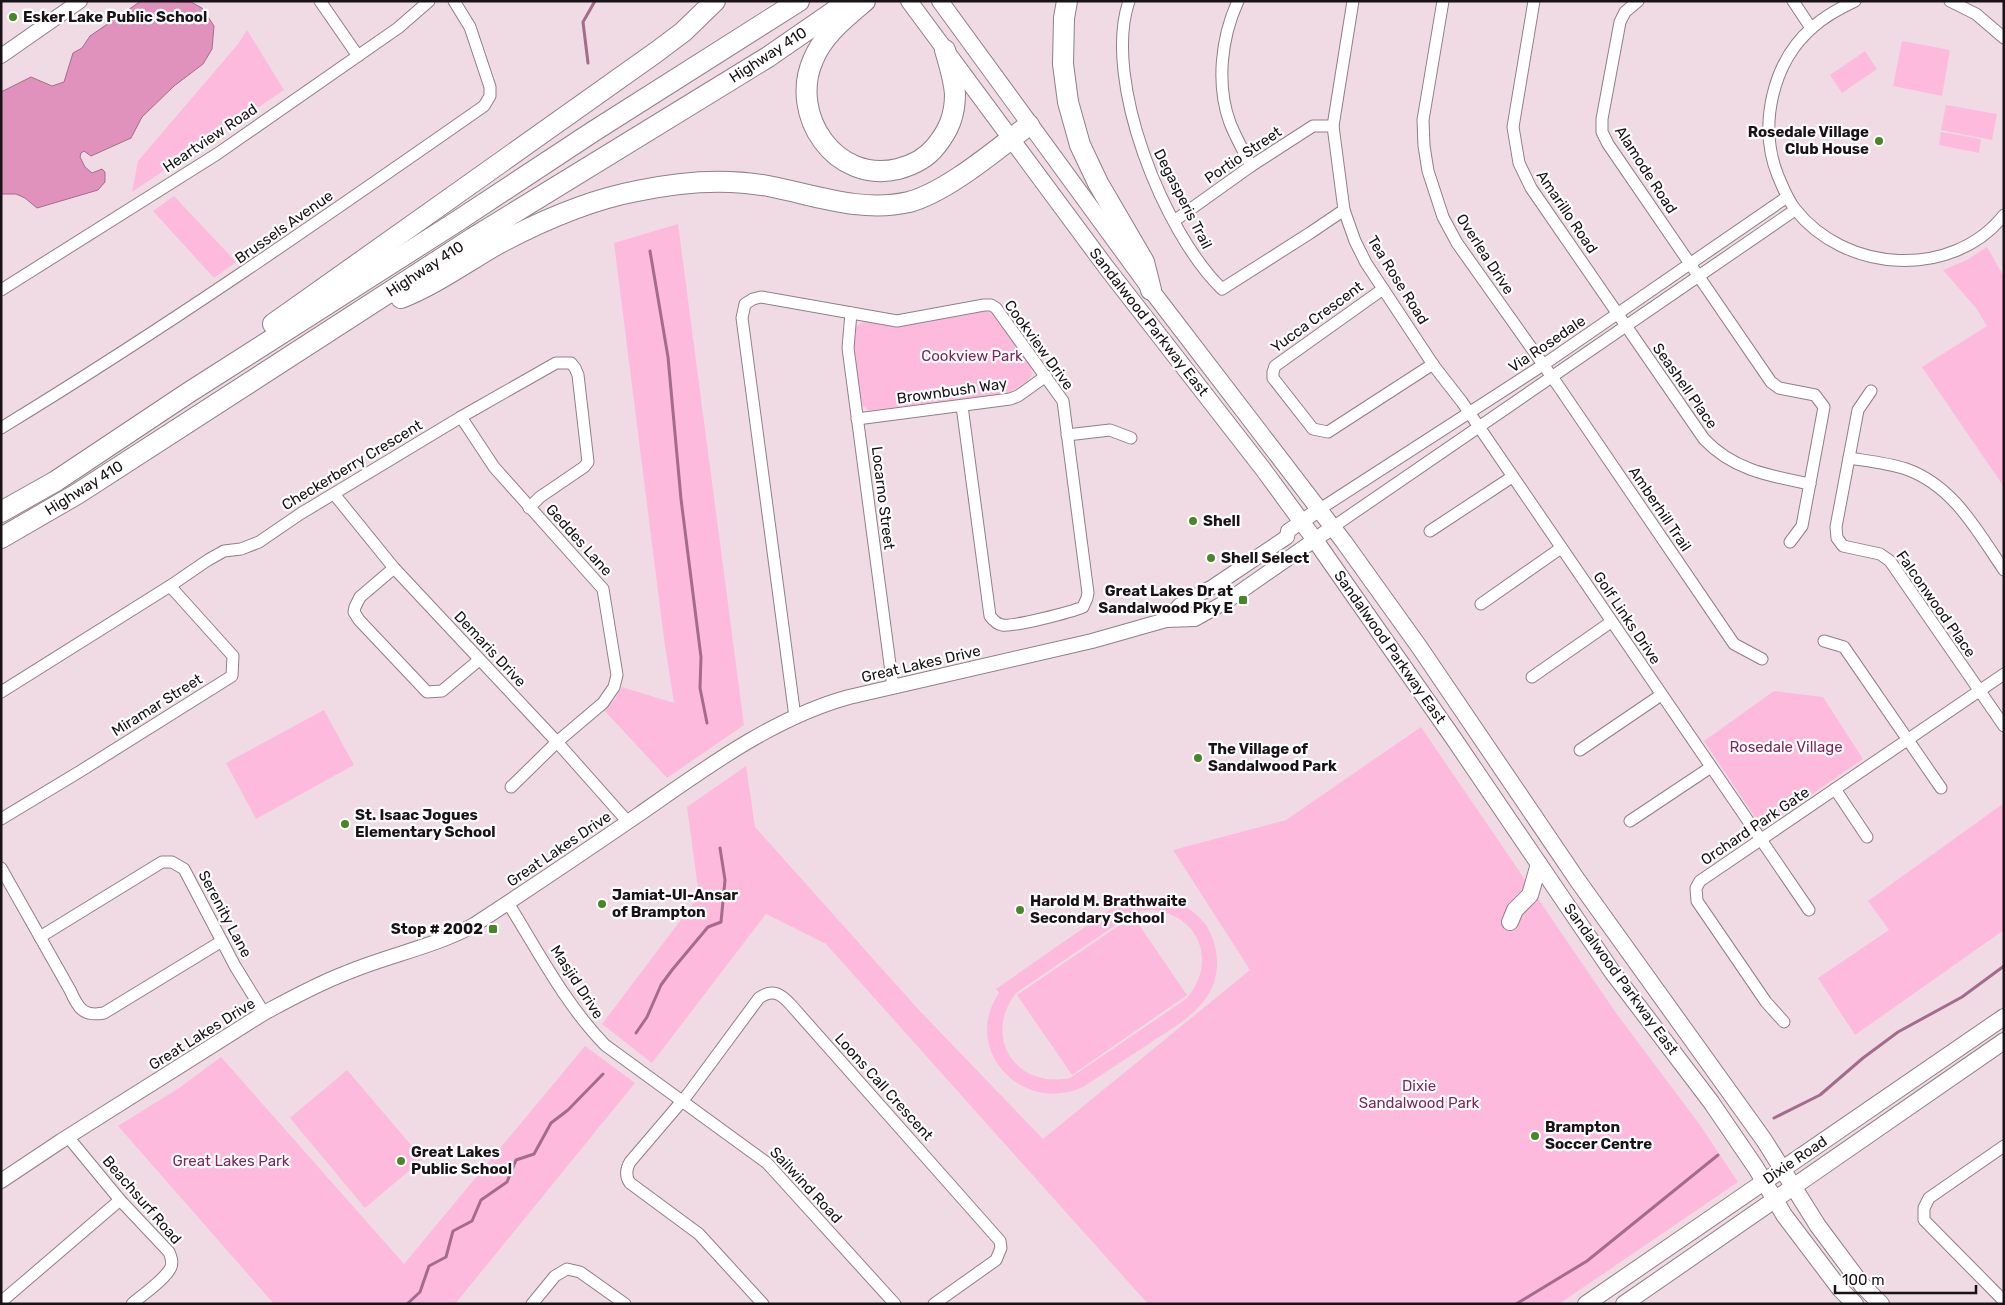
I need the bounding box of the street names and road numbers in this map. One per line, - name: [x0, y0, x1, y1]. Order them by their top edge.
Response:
- street label: Highway 410: [726, 23, 810, 87]
- street label: Heartview Road: [159, 100, 261, 176]
- street label: Portio Street: [1201, 123, 1285, 187]
- street label: Alamode Road: [1611, 123, 1681, 217]
- street label: Degasperis Trail: [1150, 146, 1216, 252]
- street label: Amarillo Road: [1533, 167, 1601, 257]
- street label: Brussels Avenue: [232, 186, 336, 268]
- street label: Overlea Drive: [1452, 210, 1518, 298]
- street label: Tea Rose Road: [1364, 232, 1432, 328]
- street label: Highway 410: [383, 237, 467, 301]
- street label: Sandalwood Parkway East: [1086, 244, 1212, 400]
- street label: Yucca Crescent: [1267, 277, 1367, 356]
- street label: Cookview Drive: [1000, 297, 1078, 393]
- street label: Via Rosedale: [1505, 312, 1589, 376]
- street label: Seashell Place: [1649, 340, 1721, 432]
- street label: Brownbush Way: [896, 374, 1008, 408]
- street label: Checkerberry Crescent: [278, 416, 426, 514]
- street label: Locarno Street: [868, 445, 898, 551]
- street label: Highway 410: [42, 457, 126, 519]
- street label: Amberhill Trail: [1625, 463, 1695, 555]
- street label: Geddes Lane: [542, 500, 616, 580]
- street label: Falconwood Place: [1892, 547, 1980, 661]
- street label: Sandalwood Parkway East: [1330, 567, 1450, 727]
- street label: Golf Links Drive: [1589, 568, 1665, 668]
- street label: Demaris Drive: [450, 607, 530, 691]
- street label: Great Lakes Drive: [860, 642, 982, 686]
- street label: Miramar Street: [108, 670, 206, 740]
- street label: Orchard Park Gate: [1697, 783, 1813, 869]
- street label: Great Lakes Drive: [503, 807, 615, 891]
- street label: Serenity Lane: [195, 867, 255, 961]
- street label: Sandalwood Parkway East: [1560, 900, 1682, 1058]
- street label: Masjid Drive: [547, 942, 607, 1022]
- street label: Great Lakes Drive: [146, 994, 258, 1074]
- street label: Loons Call Crescent: [831, 1030, 937, 1145]
- street label: Dixie Road: [1760, 1132, 1830, 1188]
- street label: Sailwind Road: [766, 1143, 846, 1227]
- street label: Beachsurf Road: [99, 1152, 185, 1248]

